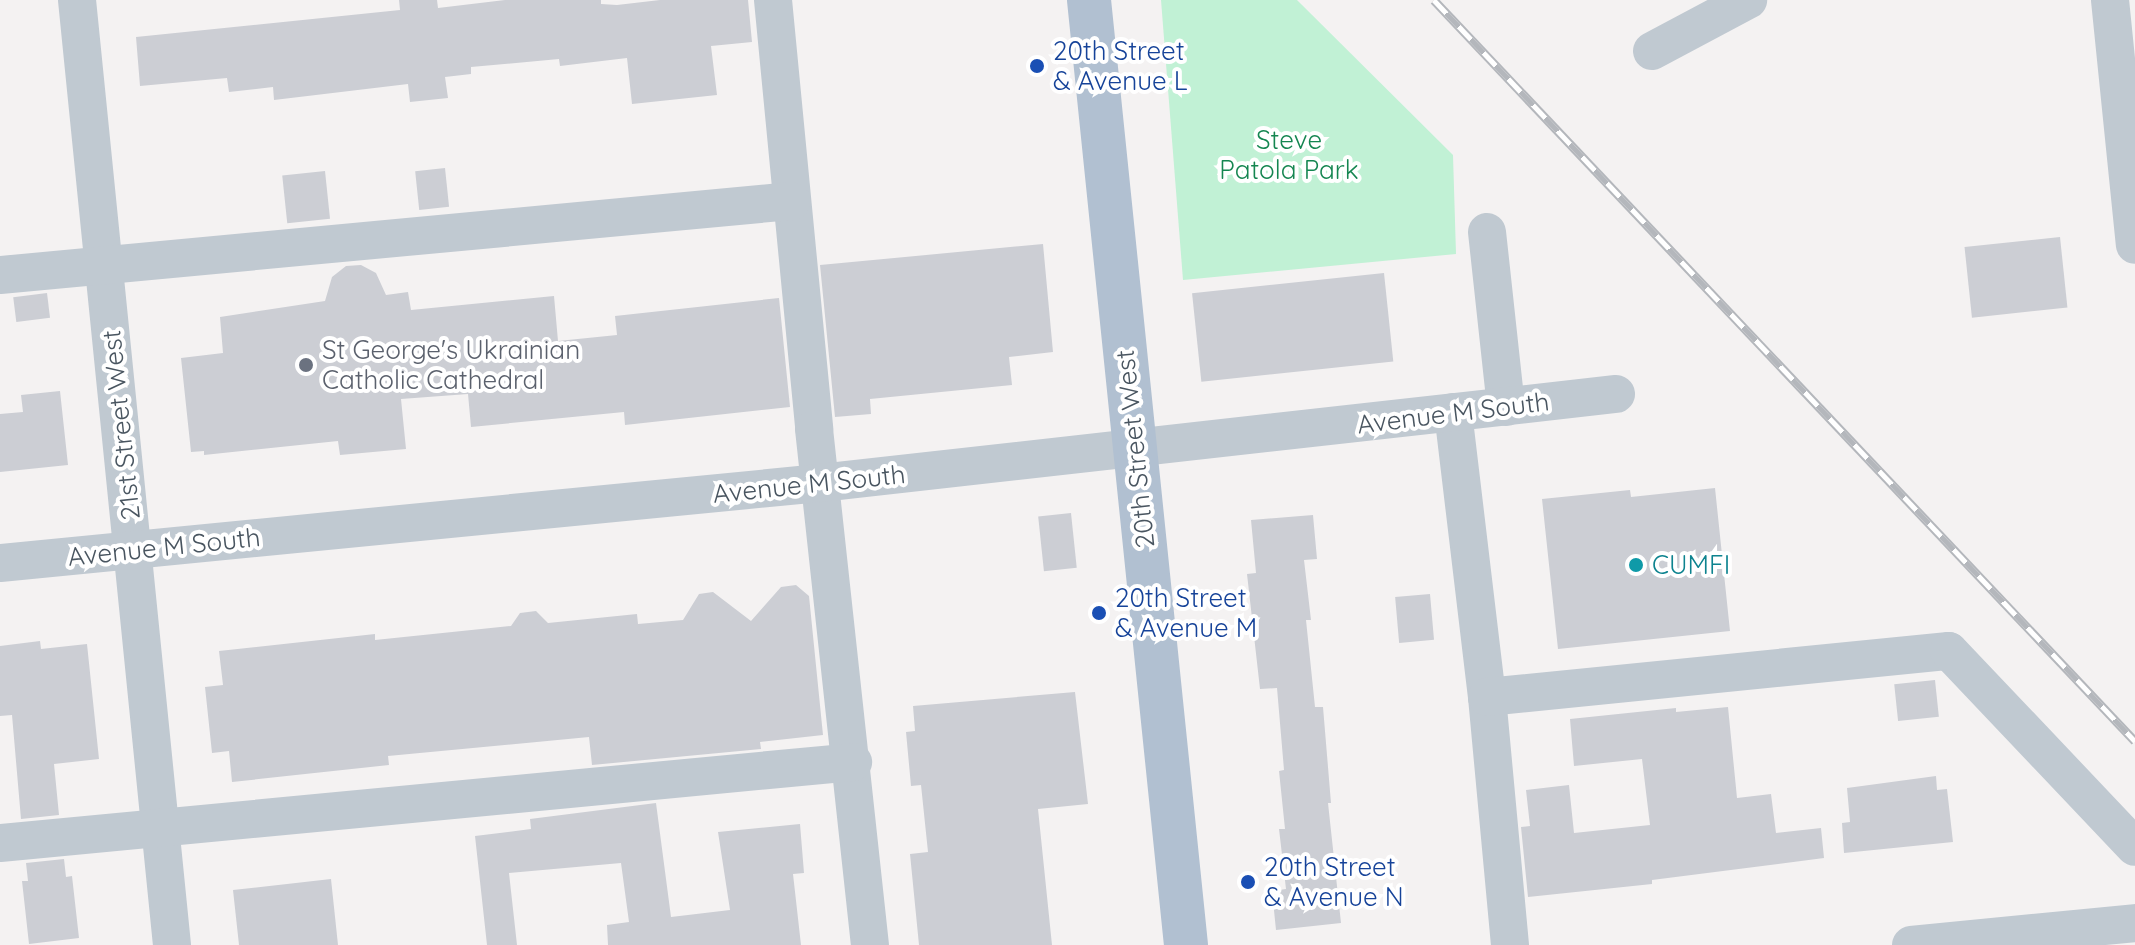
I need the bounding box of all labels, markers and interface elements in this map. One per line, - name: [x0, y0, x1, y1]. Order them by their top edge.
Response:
- place label: 20th Street & Avenue L: [1053, 35, 1188, 96]
- marker: 20th Street & Avenue L: [1028, 57, 1046, 75]
- park label: Steve Patola Park: [1219, 124, 1359, 186]
- street label: 21st Street West: [96, 329, 146, 521]
- place label: St George's Ukrainian Catholic Cathedral: [322, 334, 580, 396]
- street label: 20th Street West: [1109, 348, 1161, 550]
- marker: St George's Ukrainian Catholic Cathedral: [297, 356, 315, 374]
- street label: Avenue M South: [1355, 386, 1551, 440]
- street label: Avenue M South: [711, 458, 907, 510]
- street label: Avenue M South: [66, 521, 262, 573]
- place label: CUMFI: [1652, 549, 1730, 581]
- marker: CUMFI: [1627, 556, 1645, 574]
- place label: 20th Street & Avenue M: [1115, 582, 1257, 644]
- marker: 20th Street & Avenue M: [1090, 604, 1108, 622]
- place label: 20th Street & Avenue N: [1264, 851, 1404, 912]
- marker: 20th Street & Avenue N: [1239, 873, 1257, 891]

